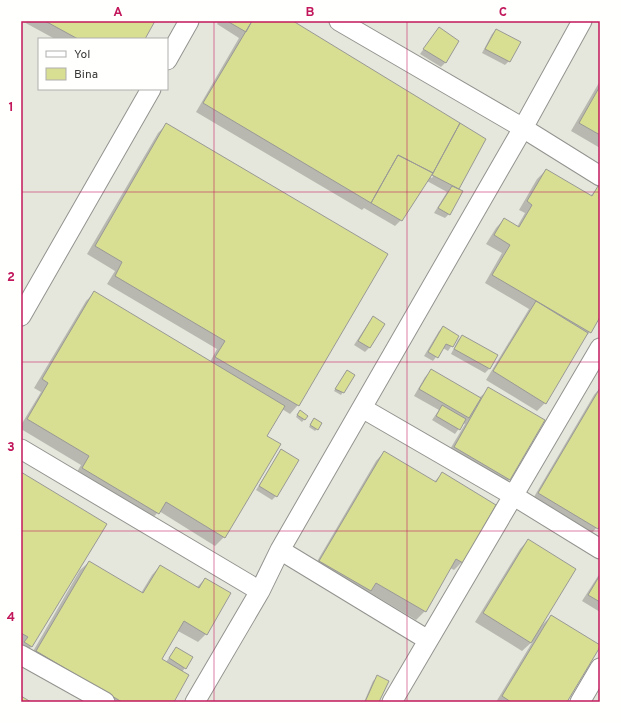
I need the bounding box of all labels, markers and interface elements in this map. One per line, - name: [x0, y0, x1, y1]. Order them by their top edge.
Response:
- text: A: [113, 5, 123, 21]
- text: B: [306, 5, 315, 21]
- text: C: [499, 5, 507, 21]
- legend: [38, 38, 168, 90]
- text: Yol: [74, 47, 90, 63]
- text: Bina: [74, 67, 98, 83]
- text: 1: [8, 100, 14, 116]
- text: 2: [7, 270, 15, 286]
- text: 3: [7, 440, 15, 456]
- text: 4: [7, 610, 15, 626]

